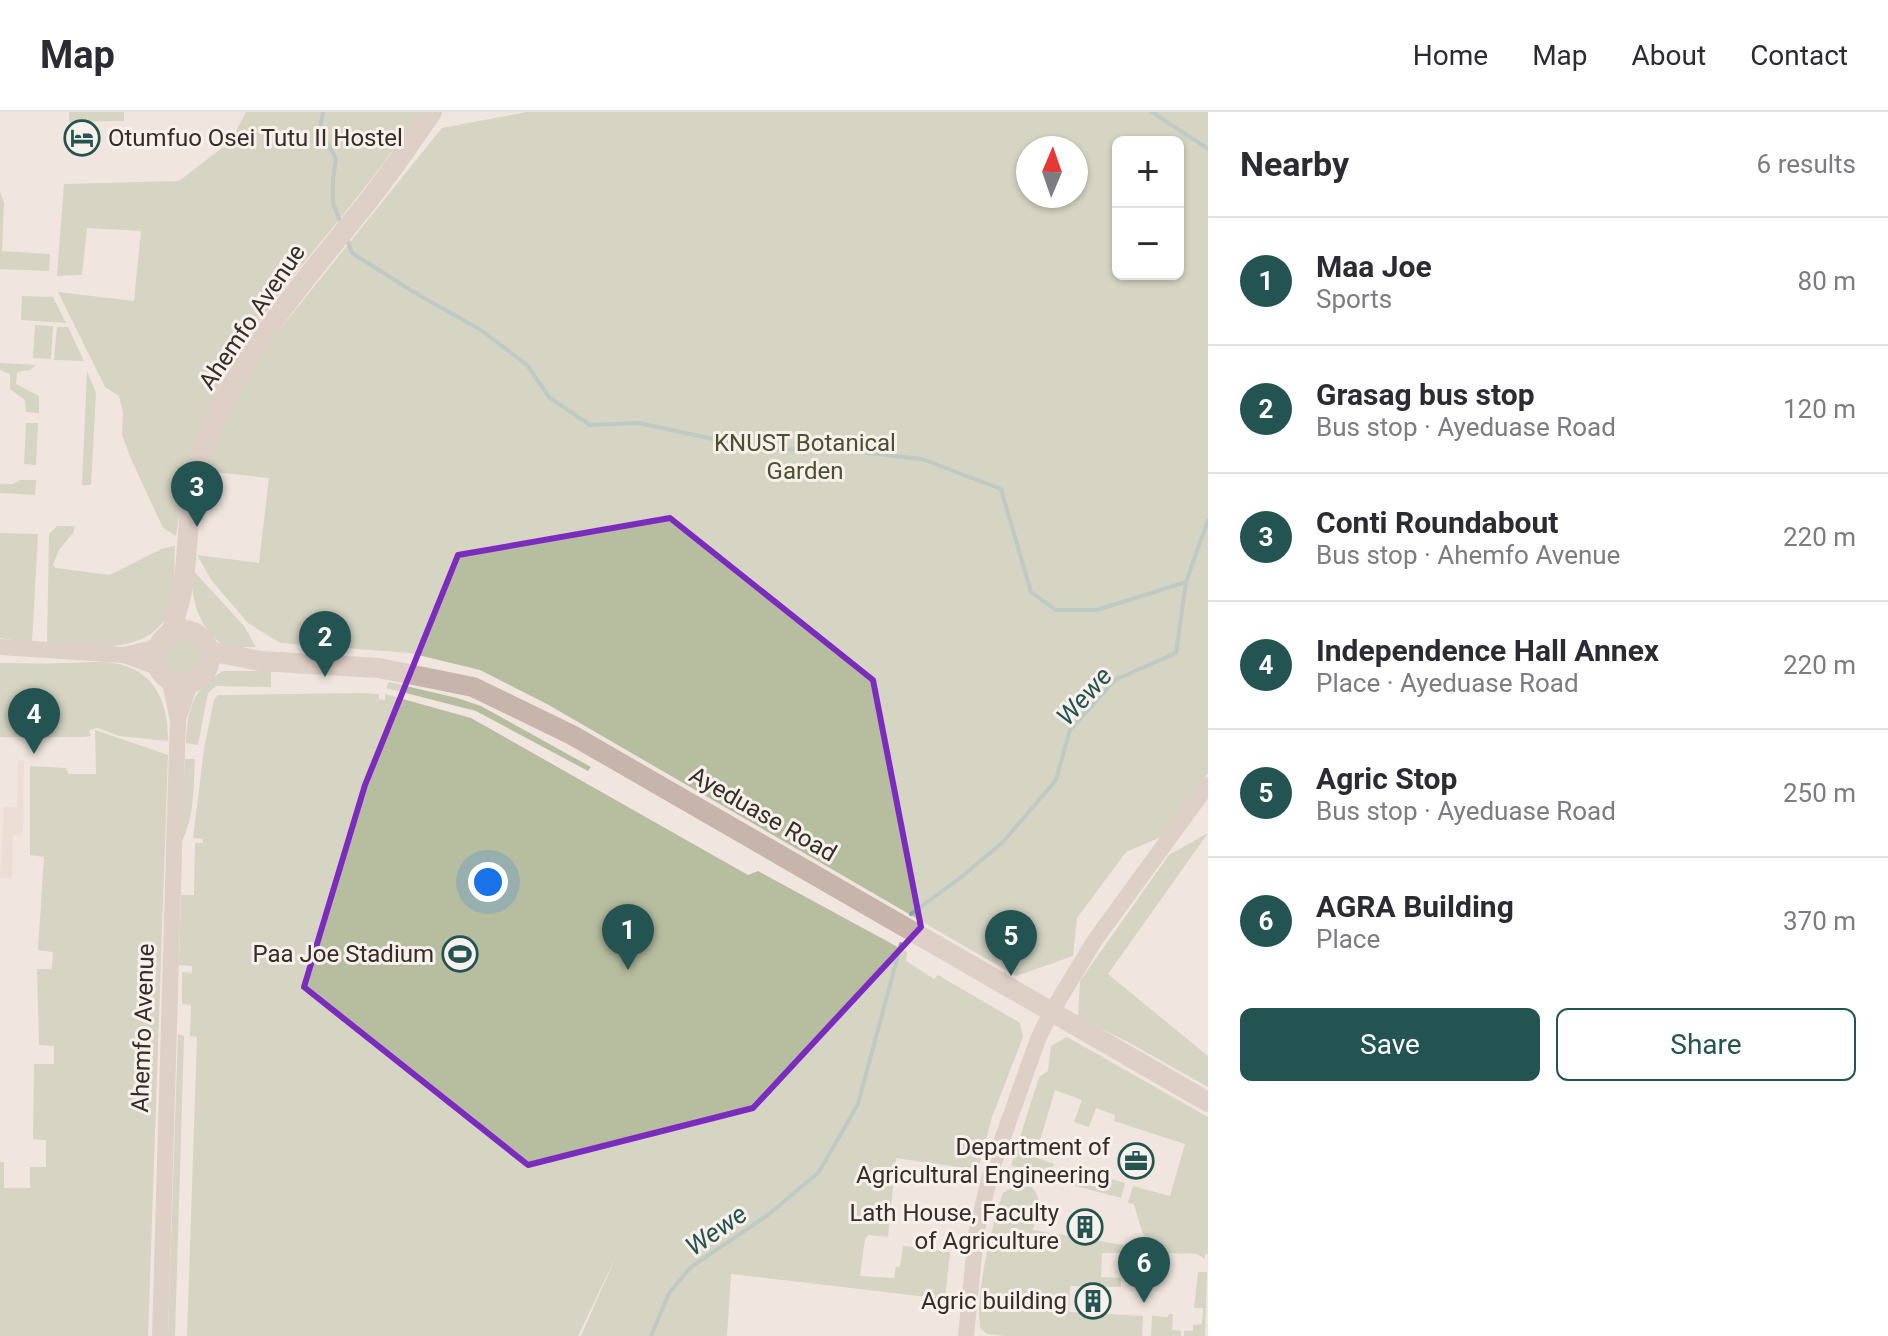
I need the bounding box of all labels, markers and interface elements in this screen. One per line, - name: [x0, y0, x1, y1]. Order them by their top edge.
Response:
- text: Map: [40, 33, 115, 77]
- text: Home: [1413, 39, 1488, 72]
- text: Map: [1532, 39, 1588, 72]
- text: About: [1632, 39, 1706, 72]
- text: Contact: [1750, 39, 1848, 72]
- hotel icon: Otumfuo Osei Tutu II Hostel: [63, 119, 101, 157]
- place label: Otumfuo Osei Tutu II Hostel: [108, 124, 403, 152]
- north arrow: [1016, 136, 1088, 208]
- map controls: [1112, 136, 1184, 280]
- button: +: [1112, 136, 1184, 208]
- text: Nearby: [1240, 144, 1349, 184]
- text: 6 results: [1757, 149, 1856, 179]
- button: −: [1112, 208, 1184, 280]
- street label: Ahemfo Avenue: [193, 239, 311, 395]
- text: Maa Joe: [1316, 249, 1432, 284]
- text: 1: [1259, 266, 1273, 296]
- text: 80 m: [1798, 266, 1856, 296]
- text: Sports: [1316, 284, 1392, 314]
- text: Grasag bus stop: [1316, 377, 1535, 412]
- text: 2: [1259, 394, 1273, 424]
- text: 120 m: [1783, 394, 1856, 424]
- text: Bus stop · Ayeduase Road: [1316, 412, 1616, 442]
- park label: KNUST Botanical Garden: [714, 429, 896, 485]
- pin: 3: [171, 461, 223, 527]
- text: Conti Roundabout: [1316, 505, 1558, 540]
- text: 3: [1259, 522, 1273, 552]
- text: 220 m: [1783, 522, 1856, 552]
- text: Bus stop · Ahemfo Avenue: [1316, 540, 1620, 570]
- pin: 2: [299, 611, 351, 677]
- text: Independence Hall Annex: [1316, 633, 1659, 668]
- text: 4: [1259, 650, 1273, 680]
- text: 220 m: [1783, 650, 1856, 680]
- water label: Wewe: [1050, 661, 1118, 731]
- text: Place · Ayeduase Road: [1316, 668, 1579, 698]
- pin: 4: [8, 688, 60, 754]
- street label: Ayeduase Road: [685, 761, 841, 867]
- text: Agric Stop: [1316, 761, 1457, 796]
- text: 5: [1259, 778, 1273, 808]
- text: 250 m: [1783, 778, 1856, 808]
- text: Bus stop · Ayeduase Road: [1316, 796, 1616, 826]
- your location: [468, 862, 508, 902]
- text: AGRA Building: [1316, 889, 1514, 924]
- pin: 1: [602, 904, 654, 970]
- text: 6: [1259, 906, 1273, 936]
- text: 370 m: [1783, 906, 1856, 936]
- pin: 5: [985, 910, 1037, 976]
- text: Place: [1316, 924, 1380, 954]
- sports icon: Paa Joe Stadium: [441, 935, 479, 973]
- place label: Paa Joe Stadium: [253, 940, 434, 968]
- street label: Ahemfo Avenue: [126, 943, 160, 1113]
- button: Save: [1240, 1008, 1540, 1081]
- button: Share: [1556, 1008, 1856, 1081]
- place label: Department of Agricultural Engineering: [856, 1133, 1111, 1189]
- office icon: Department of Agricultural Engineering: [1117, 1142, 1155, 1180]
- water label: Wewe: [680, 1198, 752, 1262]
- place label: Lath House, Faculty of Agriculture: [849, 1199, 1060, 1255]
- building icon: Lath House, Faculty of Agriculture: [1066, 1208, 1104, 1246]
- pin: 6: [1118, 1237, 1170, 1303]
- building icon: Agric building: [1074, 1282, 1112, 1320]
- place label: Agric building: [921, 1287, 1067, 1315]

